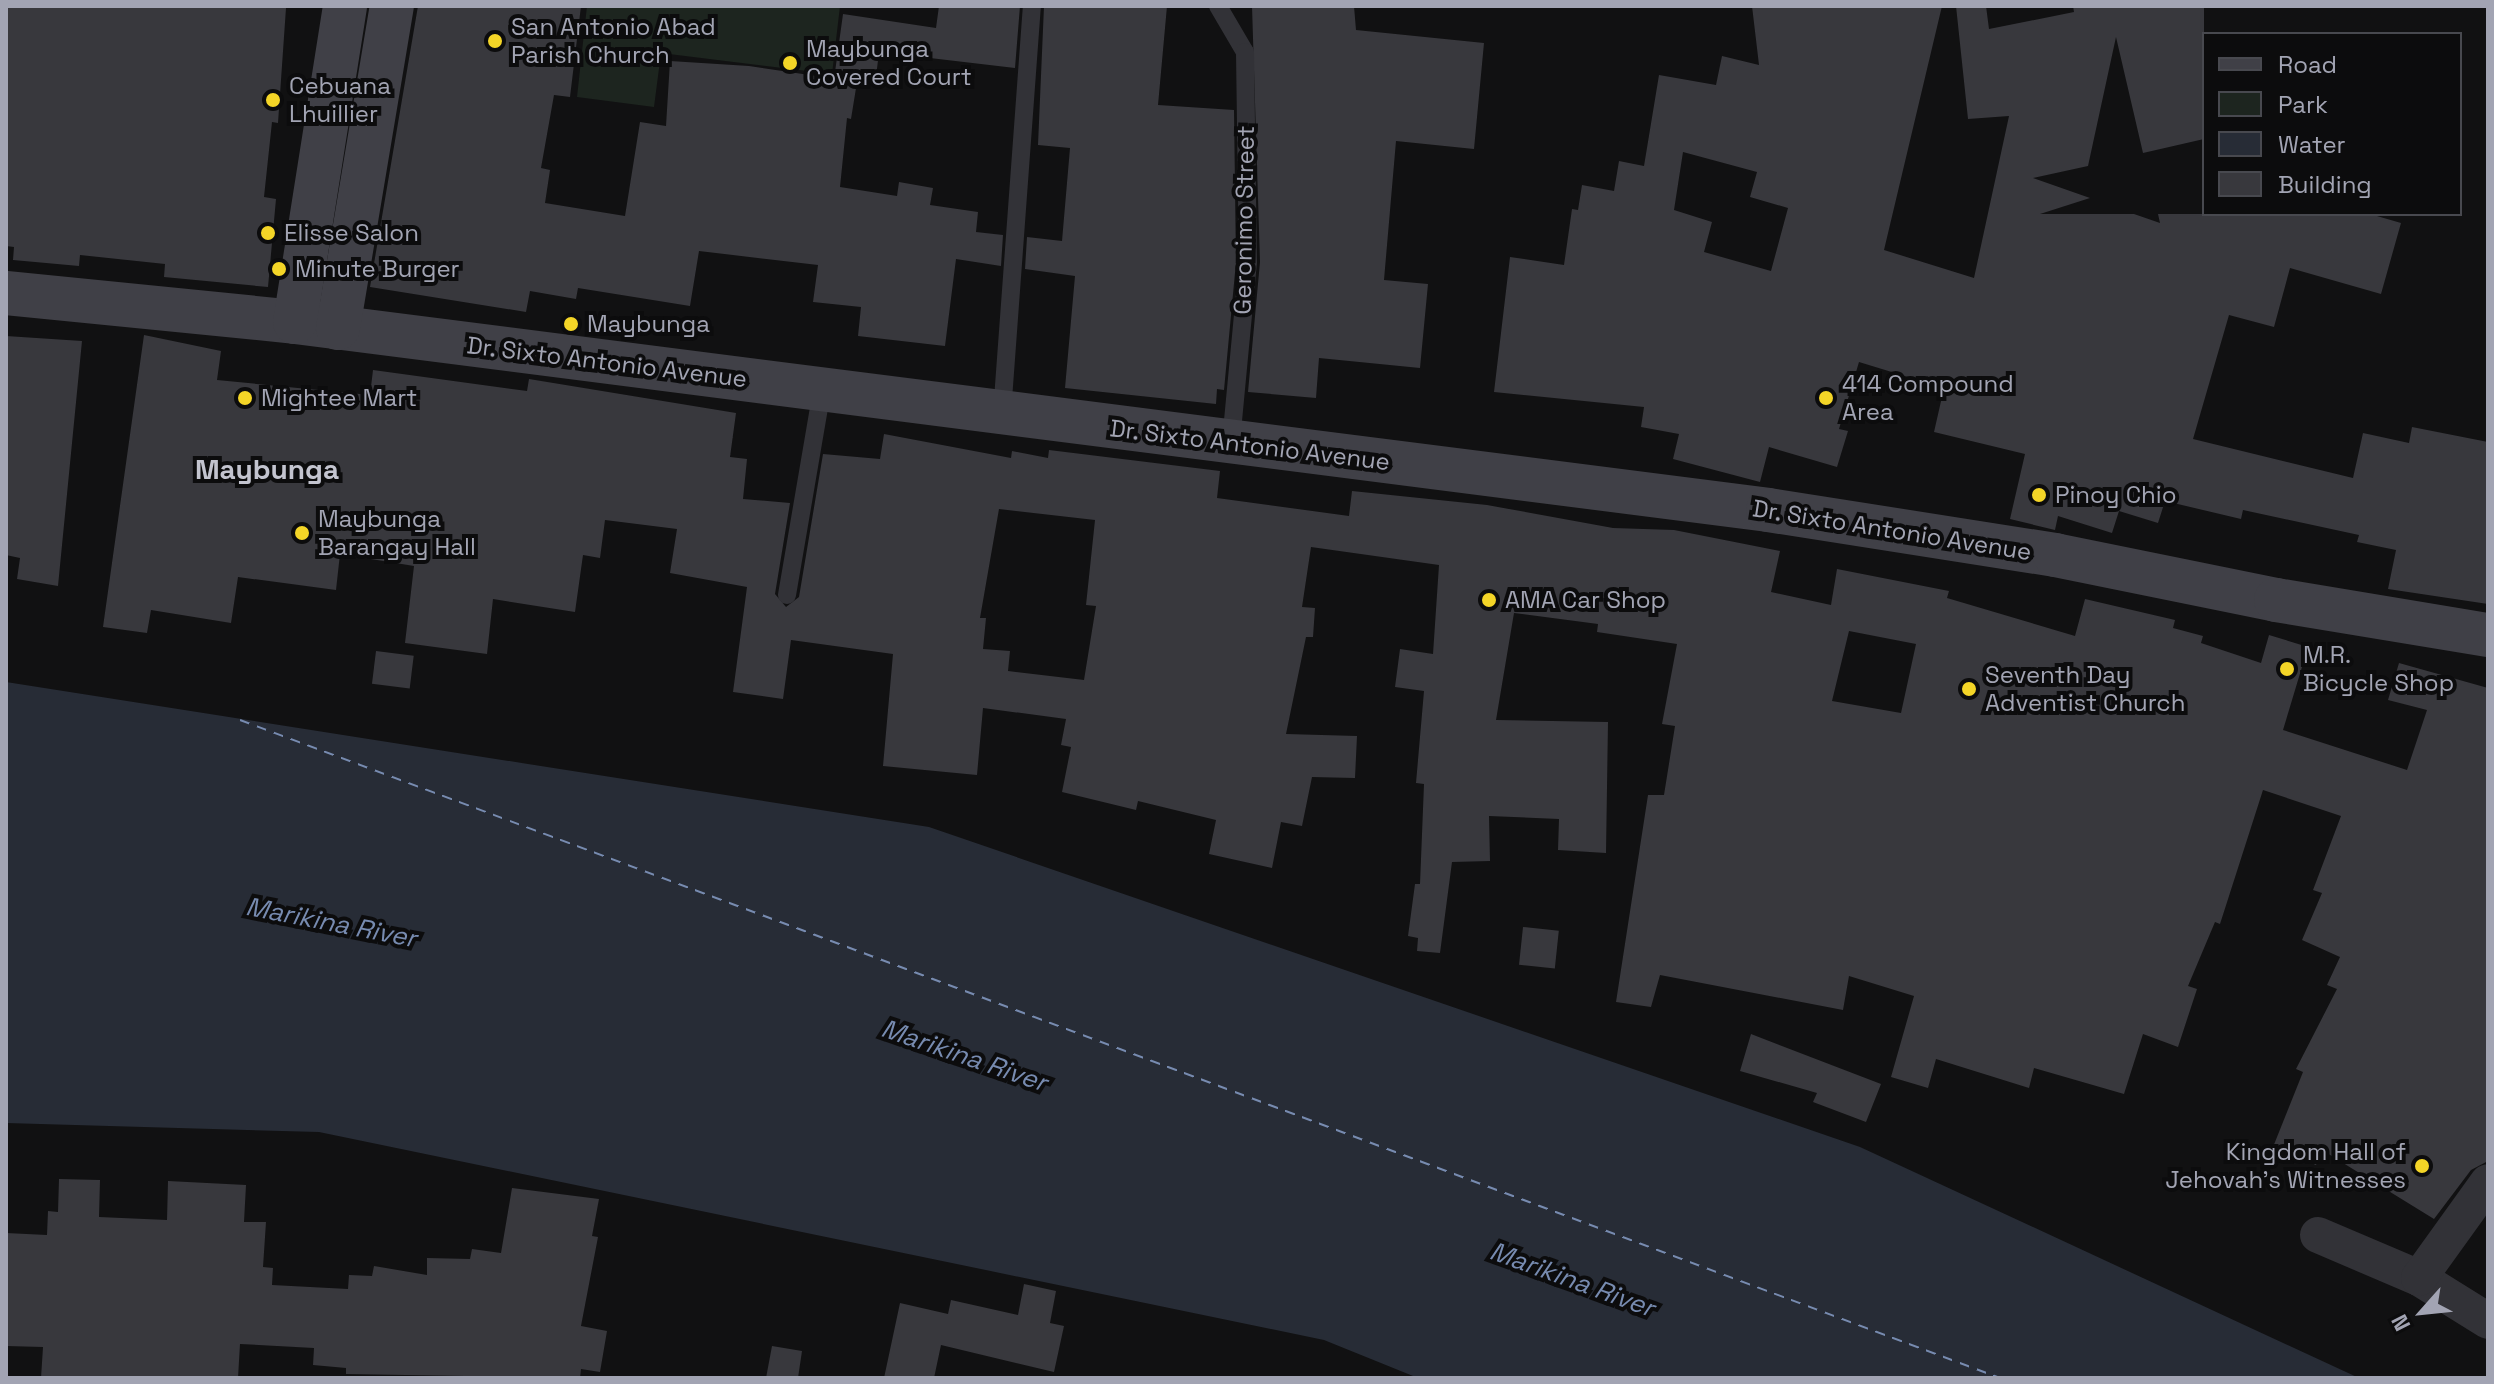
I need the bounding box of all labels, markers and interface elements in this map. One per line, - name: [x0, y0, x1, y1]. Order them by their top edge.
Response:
- place label: San Antonio Abad Parish Church: [511, 13, 716, 69]
- marker: San Antonio Abad Parish Church: [486, 32, 504, 50]
- legend: [2202, 32, 2462, 216]
- place label: Maybunga Covered Court: [806, 35, 972, 91]
- text: Road: [2278, 49, 2337, 80]
- marker: Maybunga Covered Court: [781, 54, 799, 72]
- place label: Cebuana Lhuillier: [289, 72, 391, 128]
- text: Park: [2278, 89, 2328, 120]
- marker: Cebuana Lhuillier: [264, 91, 282, 109]
- street label: Geronimo Street: [1228, 125, 1260, 315]
- text: Water: [2278, 129, 2346, 160]
- text: Building: [2278, 169, 2372, 200]
- place label: Elisse Salon: [284, 219, 419, 247]
- marker: Elisse Salon: [259, 224, 277, 242]
- place label: Minute Burger: [295, 255, 460, 283]
- marker: Minute Burger: [270, 260, 288, 278]
- place label: Maybunga: [587, 310, 710, 338]
- marker: Maybunga: [562, 315, 580, 333]
- street label: Dr. Sixto Antonio Avenue: [465, 330, 749, 394]
- place label: 414 Compound Area: [1842, 370, 2014, 426]
- place label: Mightee Mart: [261, 384, 417, 412]
- marker: Mightee Mart: [236, 389, 254, 407]
- marker: 414 Compound Area: [1817, 389, 1835, 407]
- street label: Dr. Sixto Antonio Avenue: [1108, 413, 1392, 477]
- district label: Maybunga: [195, 452, 339, 486]
- place label: Pinoy Chio: [2055, 481, 2177, 509]
- marker: Pinoy Chio: [2030, 486, 2048, 504]
- street label: Dr. Sixto Antonio Avenue: [1750, 494, 2034, 566]
- place label: Maybunga Barangay Hall: [318, 505, 476, 561]
- marker: Maybunga Barangay Hall: [293, 524, 311, 542]
- place label: AMA Car Shop: [1505, 586, 1666, 614]
- marker: AMA Car Shop: [1480, 591, 1498, 609]
- place label: M.R. Bicycle Shop: [2303, 641, 2454, 697]
- marker: M.R. Bicycle Shop: [2278, 660, 2296, 678]
- place label: Seventh Day Adventist Church: [1985, 661, 2185, 717]
- marker: Seventh Day Adventist Church: [1960, 680, 1978, 698]
- water label: Marikina River: [243, 891, 419, 955]
- water label: Marikina River: [877, 1013, 1051, 1099]
- place label: Kingdom Hall of Jehovah's Witnesses: [2165, 1138, 2406, 1194]
- marker: Kingdom Hall of Jehovah's Witnesses: [2413, 1157, 2431, 1175]
- water label: Marikina River: [1485, 1236, 1659, 1324]
- north arrow: [2382, 1272, 2462, 1352]
- text: N: [2385, 1310, 2416, 1336]

